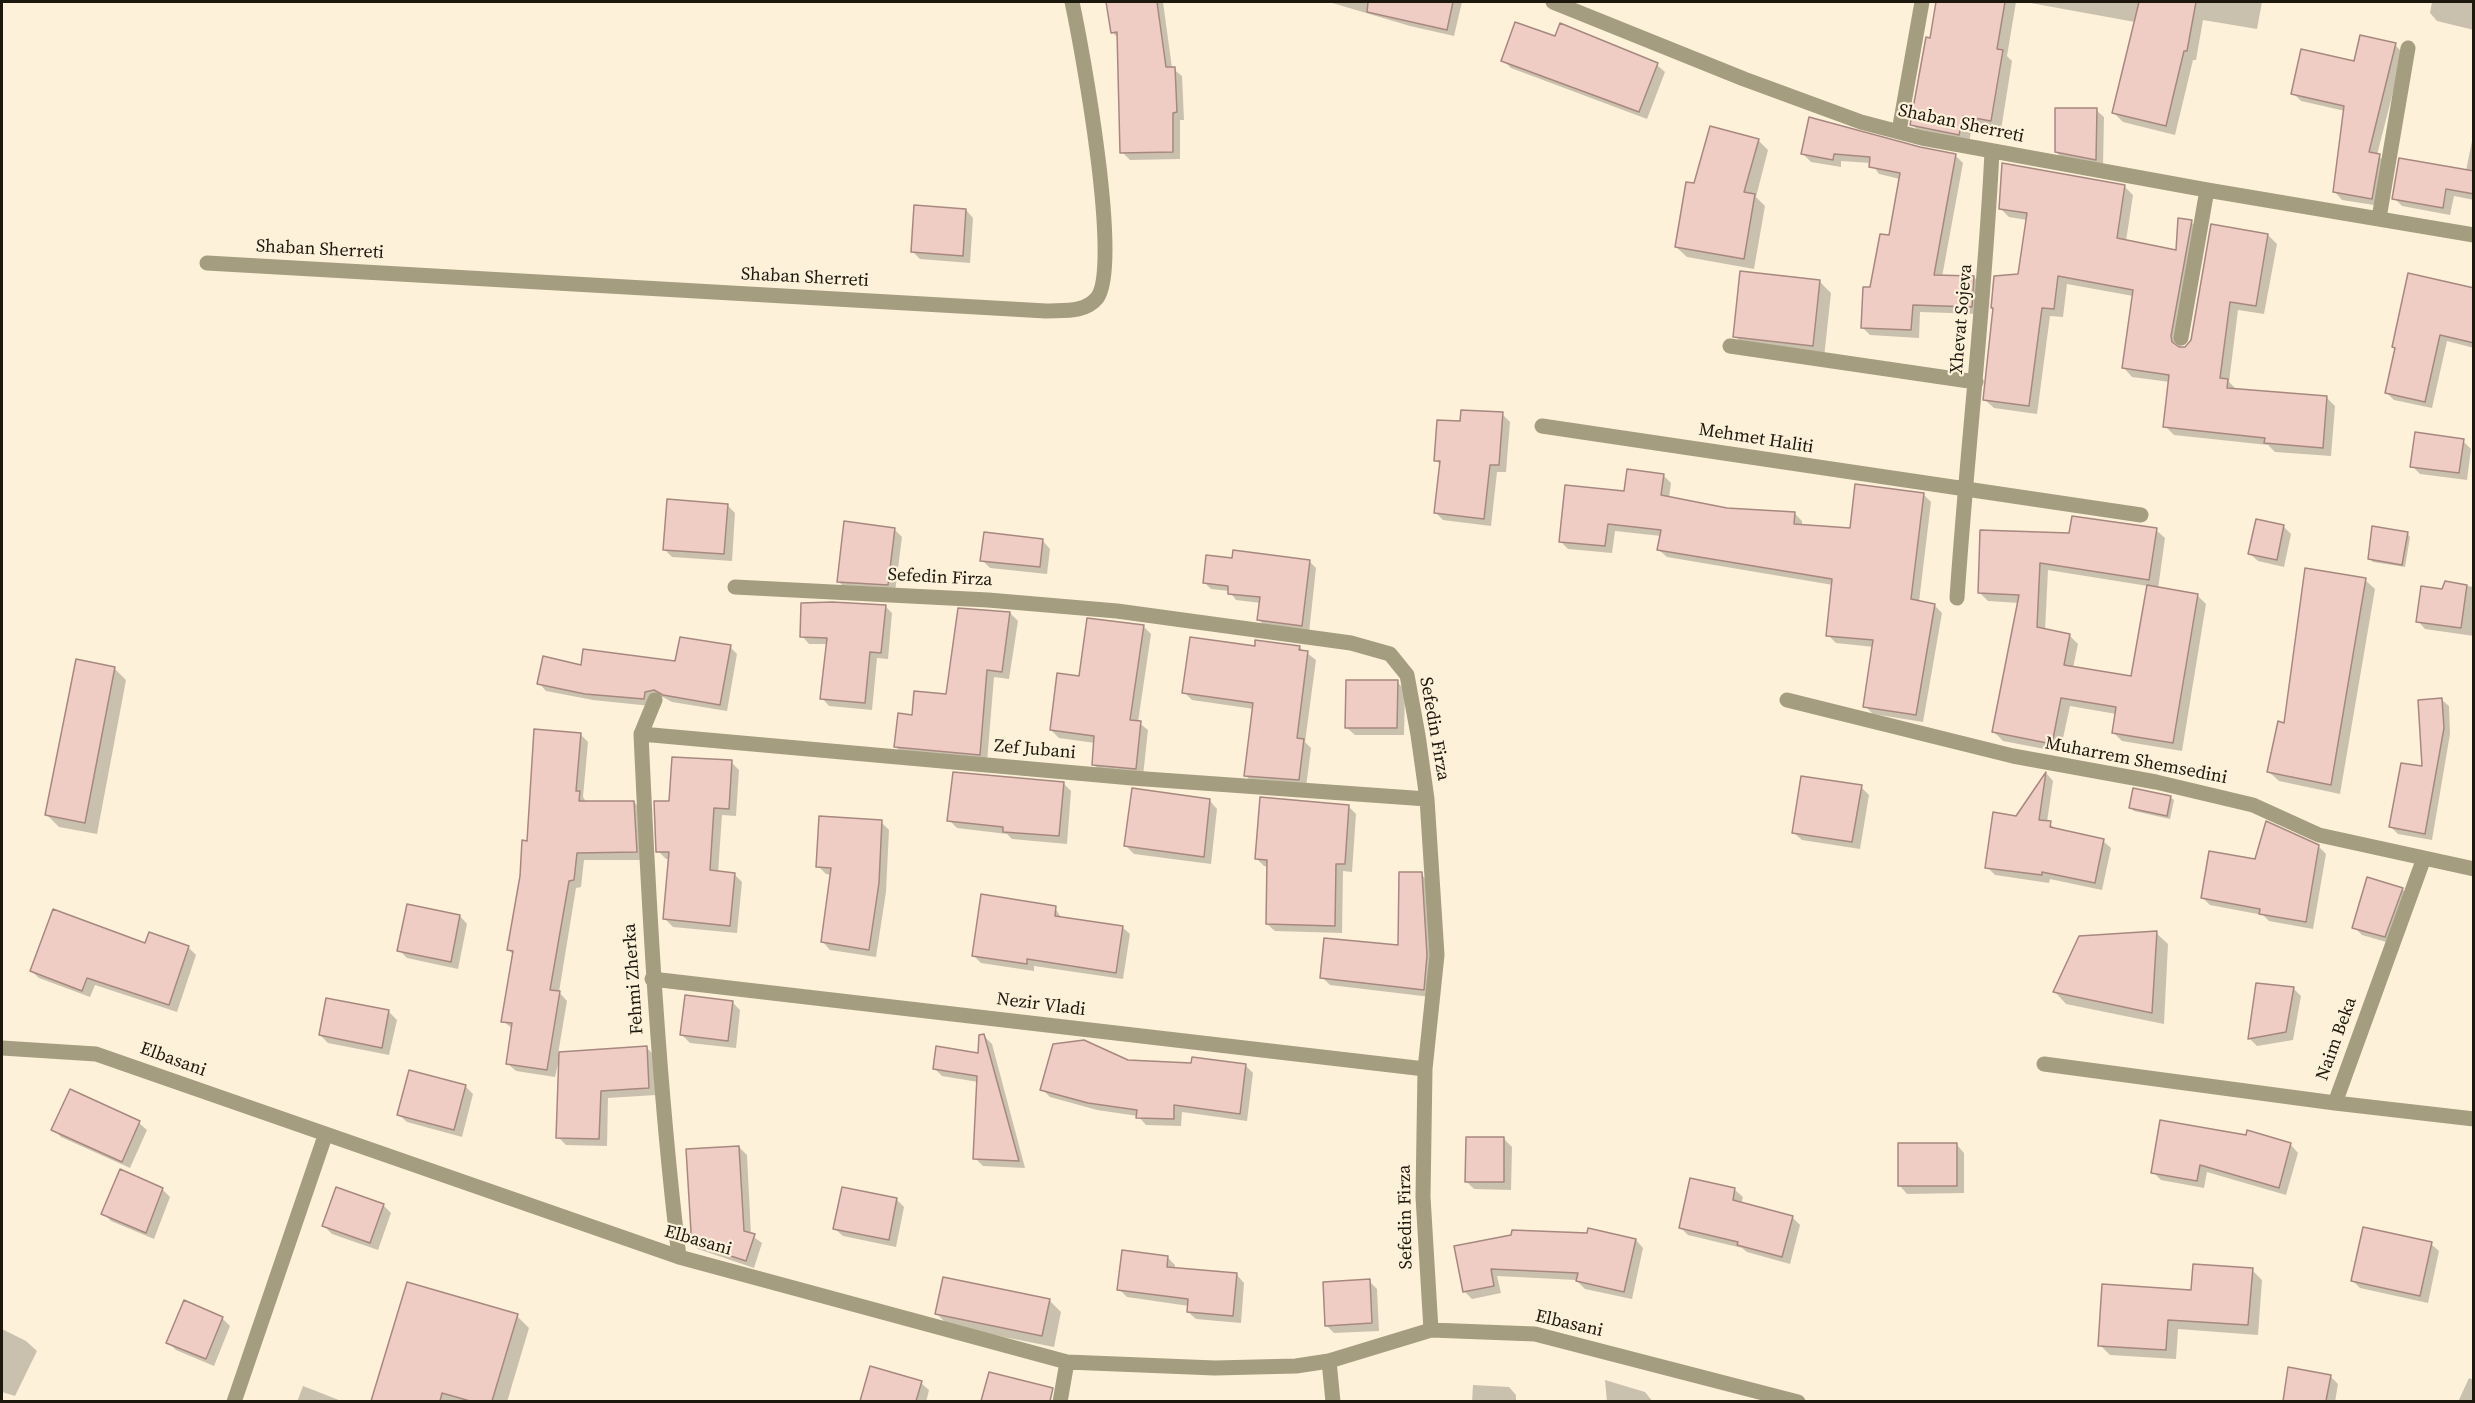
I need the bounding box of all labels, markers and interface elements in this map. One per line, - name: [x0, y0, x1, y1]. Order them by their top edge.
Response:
- street label: Shaban Sherreti: [1896, 100, 2026, 148]
- street label: Shaban Sherreti: [255, 236, 385, 264]
- street label: Xhevat Sojeva: [1946, 263, 1978, 375]
- street label: Shaban Sherreti: [740, 264, 870, 292]
- street label: Mehmet Haliti: [1697, 419, 1815, 459]
- street label: Sefedin Firza: [887, 564, 993, 592]
- street label: Sefedin Firza: [1414, 676, 1454, 782]
- street label: Muharrem Shemsedini: [2043, 733, 2229, 789]
- street label: Zef Jubani: [993, 736, 1077, 764]
- street label: Fehmi Zherka: [619, 923, 649, 1035]
- street label: Nezir Vladi: [995, 989, 1087, 1021]
- street label: Naim Beka: [2312, 994, 2362, 1084]
- street label: Elbasani: [137, 1038, 209, 1082]
- street label: Sefedin Firza: [1394, 1164, 1418, 1270]
- street label: Elbasani: [662, 1221, 734, 1261]
- street label: Elbasani: [1533, 1306, 1605, 1342]

